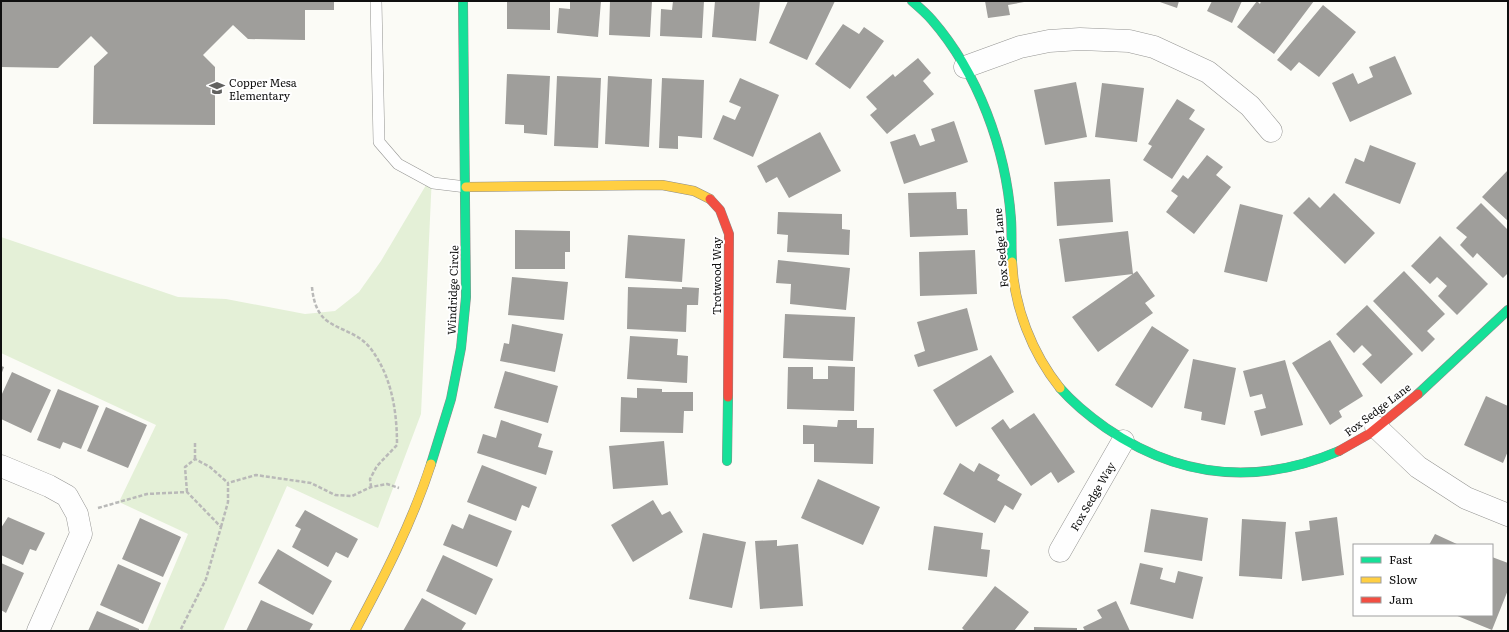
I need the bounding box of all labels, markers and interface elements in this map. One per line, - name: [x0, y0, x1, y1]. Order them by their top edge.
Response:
- place label: Copper Mesa Elementary: [229, 74, 297, 103]
- school or university icon: Copper Mesa Elementary: [208, 79, 226, 97]
- street label: Fox Sedge Lane: [989, 207, 1011, 288]
- street label: Trotwood Way: [708, 236, 724, 315]
- street label: Windridge Circle: [442, 245, 462, 335]
- street label: Fox Sedge Lane: [1340, 378, 1414, 439]
- street label: Fox Sedge Way: [1066, 458, 1119, 533]
- legend: [1353, 544, 1493, 616]
- text: Fast: [1389, 550, 1413, 568]
- text: Slow: [1389, 570, 1418, 588]
- text: Jam: [1389, 590, 1414, 608]

